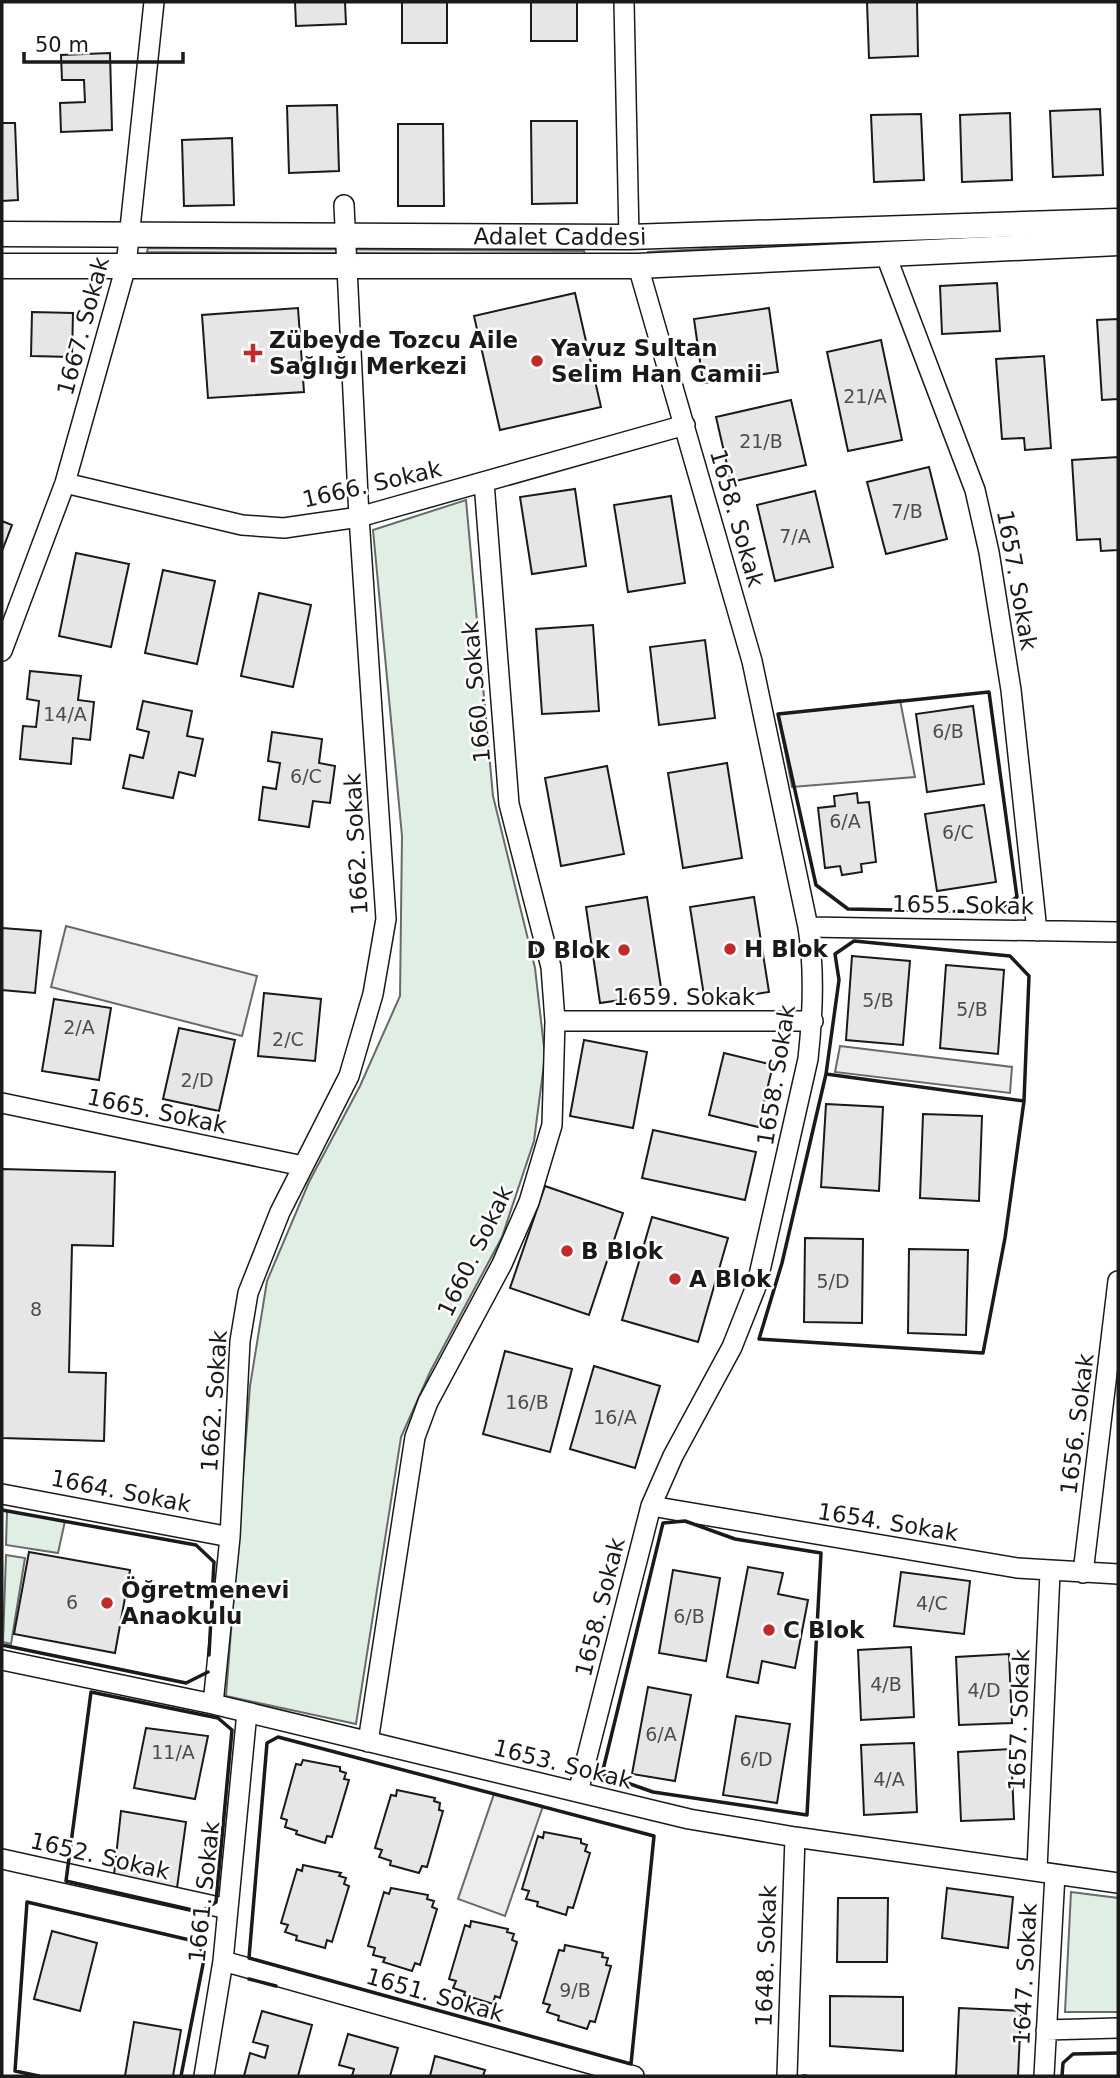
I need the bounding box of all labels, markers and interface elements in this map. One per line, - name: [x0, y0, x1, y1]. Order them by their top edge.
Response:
- scale bar: [24, 21, 184, 65]
- text: 50 m: [35, 33, 89, 57]
- street label: Adalet Caddesi: [473, 223, 647, 250]
- street label: 1667. Sokak: [52, 253, 114, 398]
- place label: Zübeyde Tozcu Aile Sağlığı Merkezi: [269, 327, 518, 379]
- place label: Yavuz Sultan Selim Han Camii: [550, 335, 762, 387]
- marker: Zübeyde Tozcu Aile Sağlığı Merkezi: [243, 343, 263, 363]
- marker: Yavuz Sultan Selim Han Camii: [529, 353, 545, 369]
- house number: 21/A: [843, 385, 887, 407]
- house number: 21/B: [739, 430, 783, 452]
- street label: 1658. Sokak: [705, 446, 769, 591]
- street label: 1666. Sokak: [300, 455, 445, 513]
- house number: 7/B: [891, 500, 923, 522]
- street label: 1657. Sokak: [992, 508, 1042, 653]
- house number: 7/A: [779, 525, 811, 547]
- street label: 1660. Sokak: [457, 619, 495, 764]
- house number: 14/A: [43, 703, 87, 725]
- house number: 6/B: [932, 720, 964, 742]
- house number: 6/C: [290, 765, 322, 787]
- street label: 1662. Sokak: [339, 772, 373, 916]
- house number: 6/A: [829, 810, 861, 832]
- house number: 6/C: [942, 821, 974, 843]
- street label: 1655. Sokak: [892, 891, 1035, 919]
- place label: H Blok: [744, 936, 828, 962]
- place label: D Blok: [526, 937, 611, 963]
- marker: H Blok: [722, 941, 738, 957]
- marker: D Blok: [616, 942, 632, 958]
- street label: 1659. Sokak: [613, 984, 756, 1010]
- house number: 5/B: [862, 989, 894, 1011]
- house number: 5/B: [956, 998, 988, 1020]
- street label: 1658. Sokak: [752, 1002, 800, 1147]
- house number: 2/A: [63, 1016, 95, 1038]
- house number: 2/C: [272, 1028, 304, 1050]
- house number: 2/D: [180, 1069, 214, 1091]
- street label: 1665. Sokak: [85, 1084, 230, 1139]
- street label: 1660. Sokak: [432, 1181, 518, 1321]
- place label: B Blok: [581, 1238, 664, 1264]
- marker: B Blok: [559, 1243, 575, 1259]
- place label: A Blok: [689, 1266, 772, 1292]
- house number: 5/D: [816, 1270, 850, 1292]
- marker: A Blok: [667, 1271, 683, 1287]
- house number: 8: [30, 1298, 42, 1320]
- street label: 1662. Sokak: [196, 1329, 232, 1473]
- street label: 1656. Sokak: [1055, 1351, 1099, 1496]
- house number: 16/B: [505, 1391, 549, 1413]
- house number: 16/A: [593, 1406, 637, 1428]
- street label: 1664. Sokak: [49, 1465, 194, 1517]
- street label: 1654. Sokak: [816, 1498, 961, 1546]
- street label: 1658. Sokak: [570, 1534, 630, 1679]
- place label: Öğretmenevi Anaokulu: [121, 1576, 289, 1629]
- house number: 6: [66, 1591, 78, 1613]
- house number: 4/C: [916, 1592, 948, 1614]
- marker: Öğretmenevi Anaokulu: [99, 1595, 115, 1611]
- house number: 6/B: [673, 1605, 705, 1627]
- place label: C Blok: [783, 1617, 865, 1643]
- marker: C Blok: [761, 1622, 777, 1638]
- street label: 1657. Sokak: [1004, 1648, 1034, 1791]
- house number: 4/B: [870, 1673, 902, 1695]
- house number: 4/D: [967, 1679, 1001, 1701]
- house number: 6/A: [645, 1723, 677, 1745]
- street label: 1653. Sokak: [491, 1734, 636, 1794]
- house number: 11/A: [151, 1741, 195, 1763]
- house number: 6/D: [739, 1748, 773, 1770]
- house number: 4/A: [873, 1768, 905, 1790]
- street label: 1661. Sokak: [184, 1819, 224, 1964]
- street label: 1652. Sokak: [28, 1827, 173, 1885]
- street label: 1648. Sokak: [751, 1884, 781, 2027]
- street label: 1647. Sokak: [1008, 1902, 1042, 2046]
- street label: 1651. Sokak: [363, 1963, 508, 2027]
- house number: 9/B: [559, 1979, 591, 2001]

